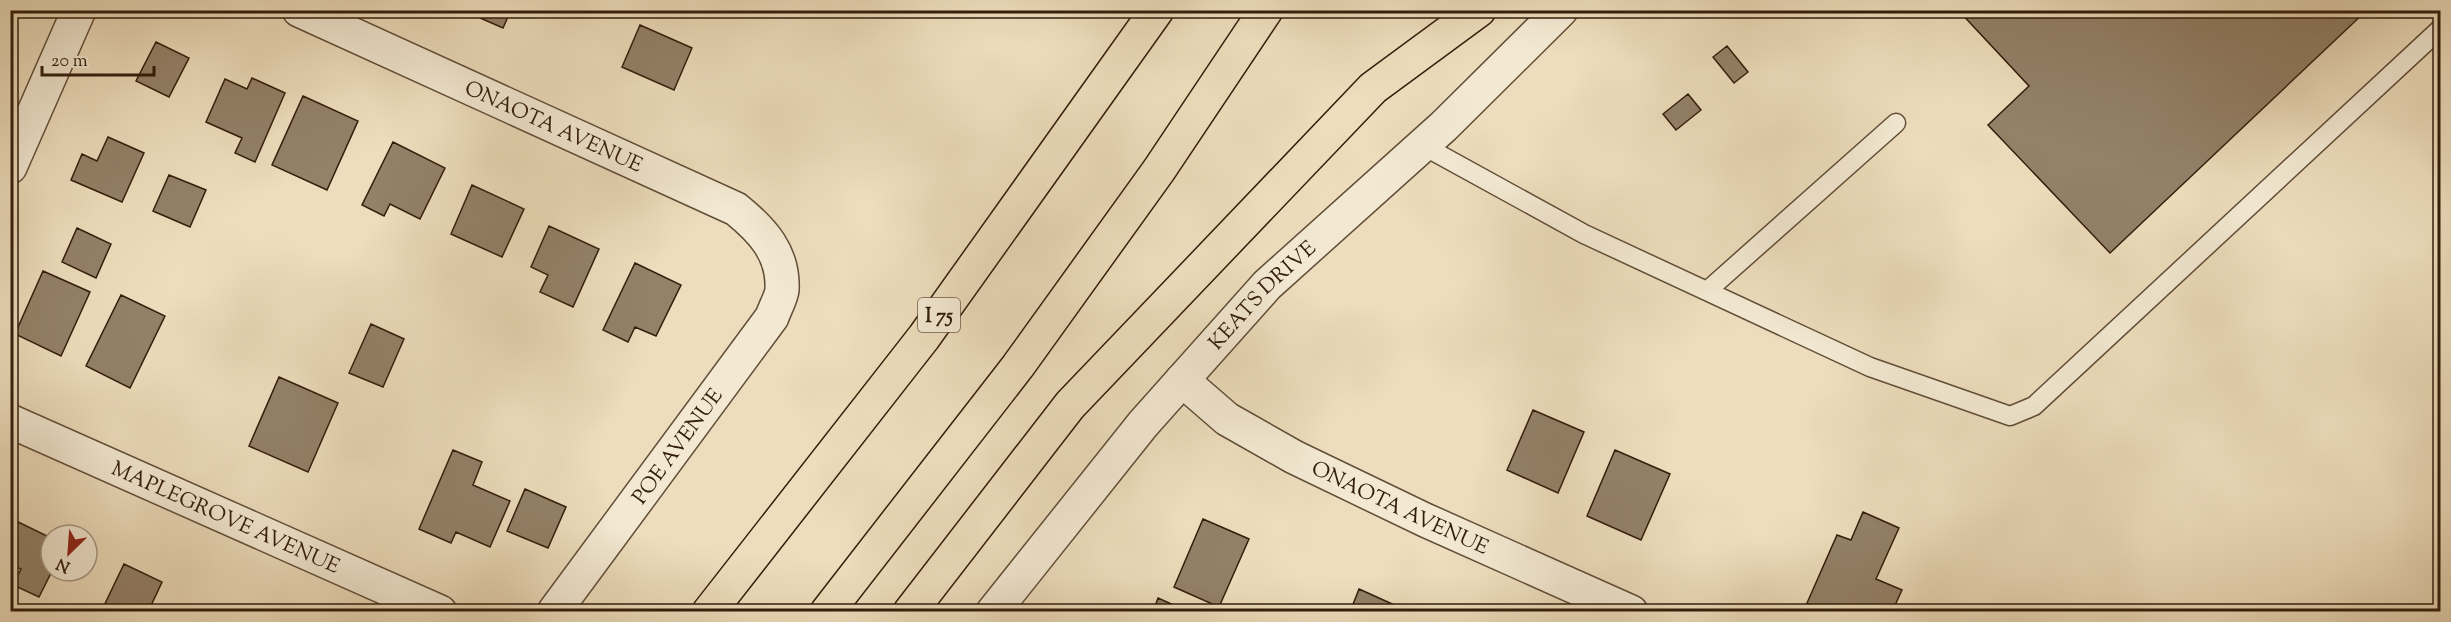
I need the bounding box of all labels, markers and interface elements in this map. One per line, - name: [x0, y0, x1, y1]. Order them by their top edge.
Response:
- scale bar: [42, 39, 154, 77]
- text: 20 m: [51, 49, 88, 75]
- street label: ONAOTA AVENUE: [459, 74, 647, 182]
- street label: KEATS DRIVE: [1202, 234, 1324, 358]
- road number: I 75: [918, 298, 960, 332]
- street label: POE AVENUE: [626, 383, 731, 511]
- street label: ONAOTA AVENUE: [1306, 454, 1493, 564]
- street label: MAPLEGROVE AVENUE: [106, 455, 344, 583]
- north arrow: [39, 523, 99, 583]
- text: N: [53, 551, 74, 577]

